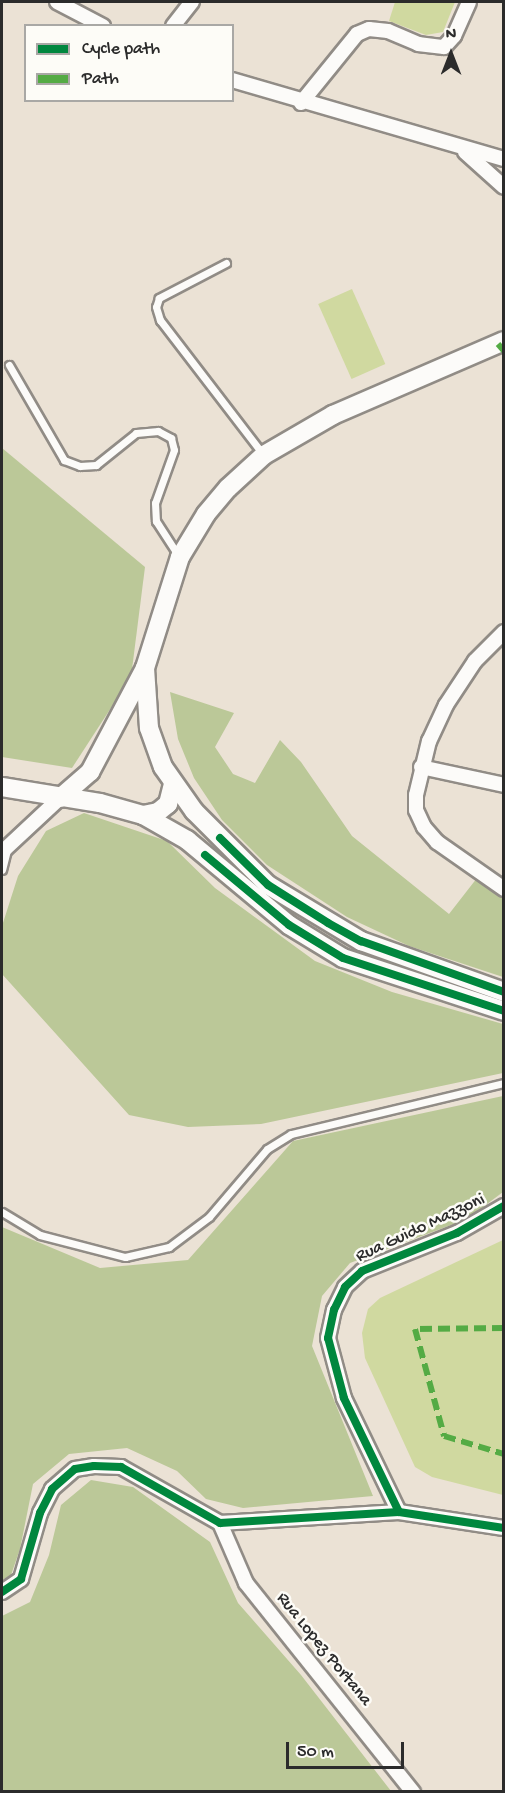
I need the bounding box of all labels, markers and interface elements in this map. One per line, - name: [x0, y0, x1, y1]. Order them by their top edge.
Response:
- legend: [24, 24, 234, 102]
- north arrow: [421, 24, 481, 84]
- text: N: [446, 26, 456, 45]
- text: Cycle path: [82, 39, 160, 60]
- text: Path: [82, 69, 119, 90]
- street label: Rua Guido Mazzoni: [353, 1190, 489, 1268]
- street label: Rua Lopez Portana: [271, 1589, 375, 1711]
- scale bar: [289, 1730, 408, 1768]
- text: 50 m: [297, 1742, 334, 1763]

